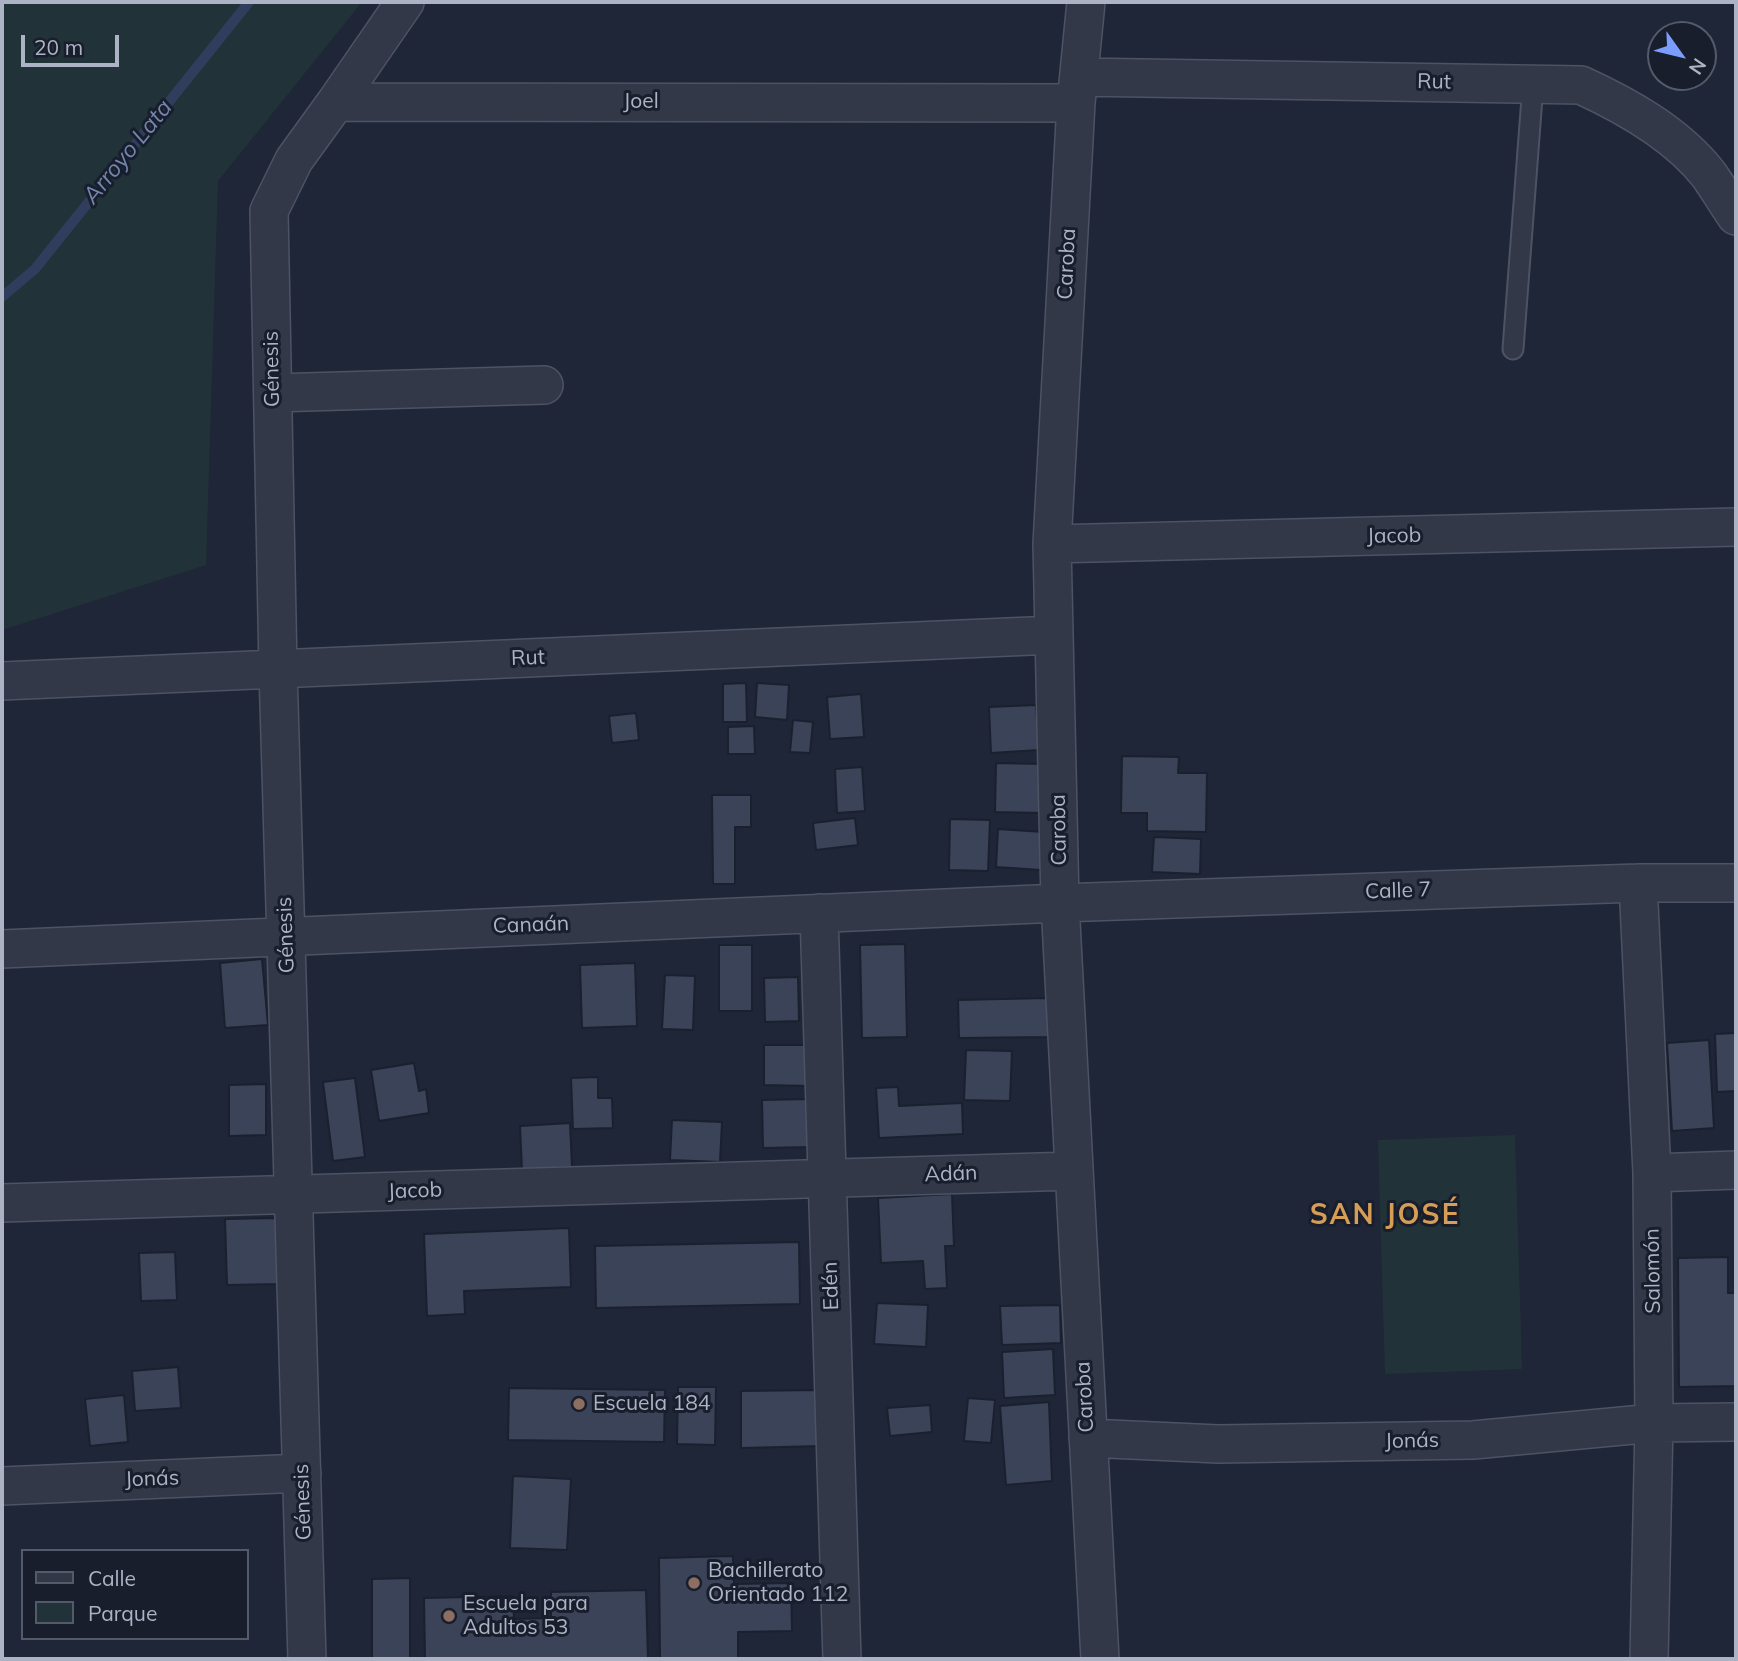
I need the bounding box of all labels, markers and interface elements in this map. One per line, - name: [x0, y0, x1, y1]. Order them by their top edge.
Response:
- scale bar: [24, 21, 122, 65]
- north arrow: [1647, 21, 1717, 91]
- text: 20 m: [34, 34, 83, 60]
- text: N: [1684, 54, 1712, 79]
- street label: Rut: [1417, 69, 1451, 95]
- street label: Joel: [623, 89, 659, 115]
- water label: Arroyo Lata: [78, 94, 178, 210]
- street label: Caroba: [1053, 228, 1081, 300]
- street label: Génesis: [259, 331, 285, 407]
- street label: Jacob: [1367, 523, 1421, 549]
- street label: Rut: [511, 645, 545, 671]
- street label: Caroba: [1046, 794, 1072, 866]
- street label: Calle 7: [1365, 877, 1431, 905]
- street label: Génesis: [272, 896, 300, 974]
- street label: Canaán: [492, 911, 570, 939]
- street label: Adán: [924, 1160, 978, 1188]
- street label: Jacob: [387, 1177, 443, 1205]
- district label: SAN JOSÉ: [1311, 1199, 1459, 1233]
- street label: Salomón: [1640, 1228, 1666, 1314]
- street label: Edén: [818, 1261, 844, 1311]
- street label: Caroba: [1071, 1361, 1099, 1433]
- place label: Escuela 184: [593, 1391, 710, 1417]
- marker: Escuela 184: [571, 1396, 587, 1412]
- street label: Jonás: [1385, 1428, 1439, 1454]
- street label: Génesis: [289, 1463, 317, 1541]
- street label: Jonás: [124, 1465, 180, 1493]
- legend: [21, 1549, 248, 1640]
- place label: Bachillerato Orientado 112: [708, 1558, 848, 1608]
- text: Calle: [88, 1565, 136, 1591]
- marker: Bachillerato Orientado 112: [686, 1575, 702, 1591]
- place label: Escuela para Adultos 53: [463, 1591, 588, 1641]
- text: Parque: [88, 1600, 157, 1626]
- marker: Escuela para Adultos 53: [441, 1608, 457, 1624]

